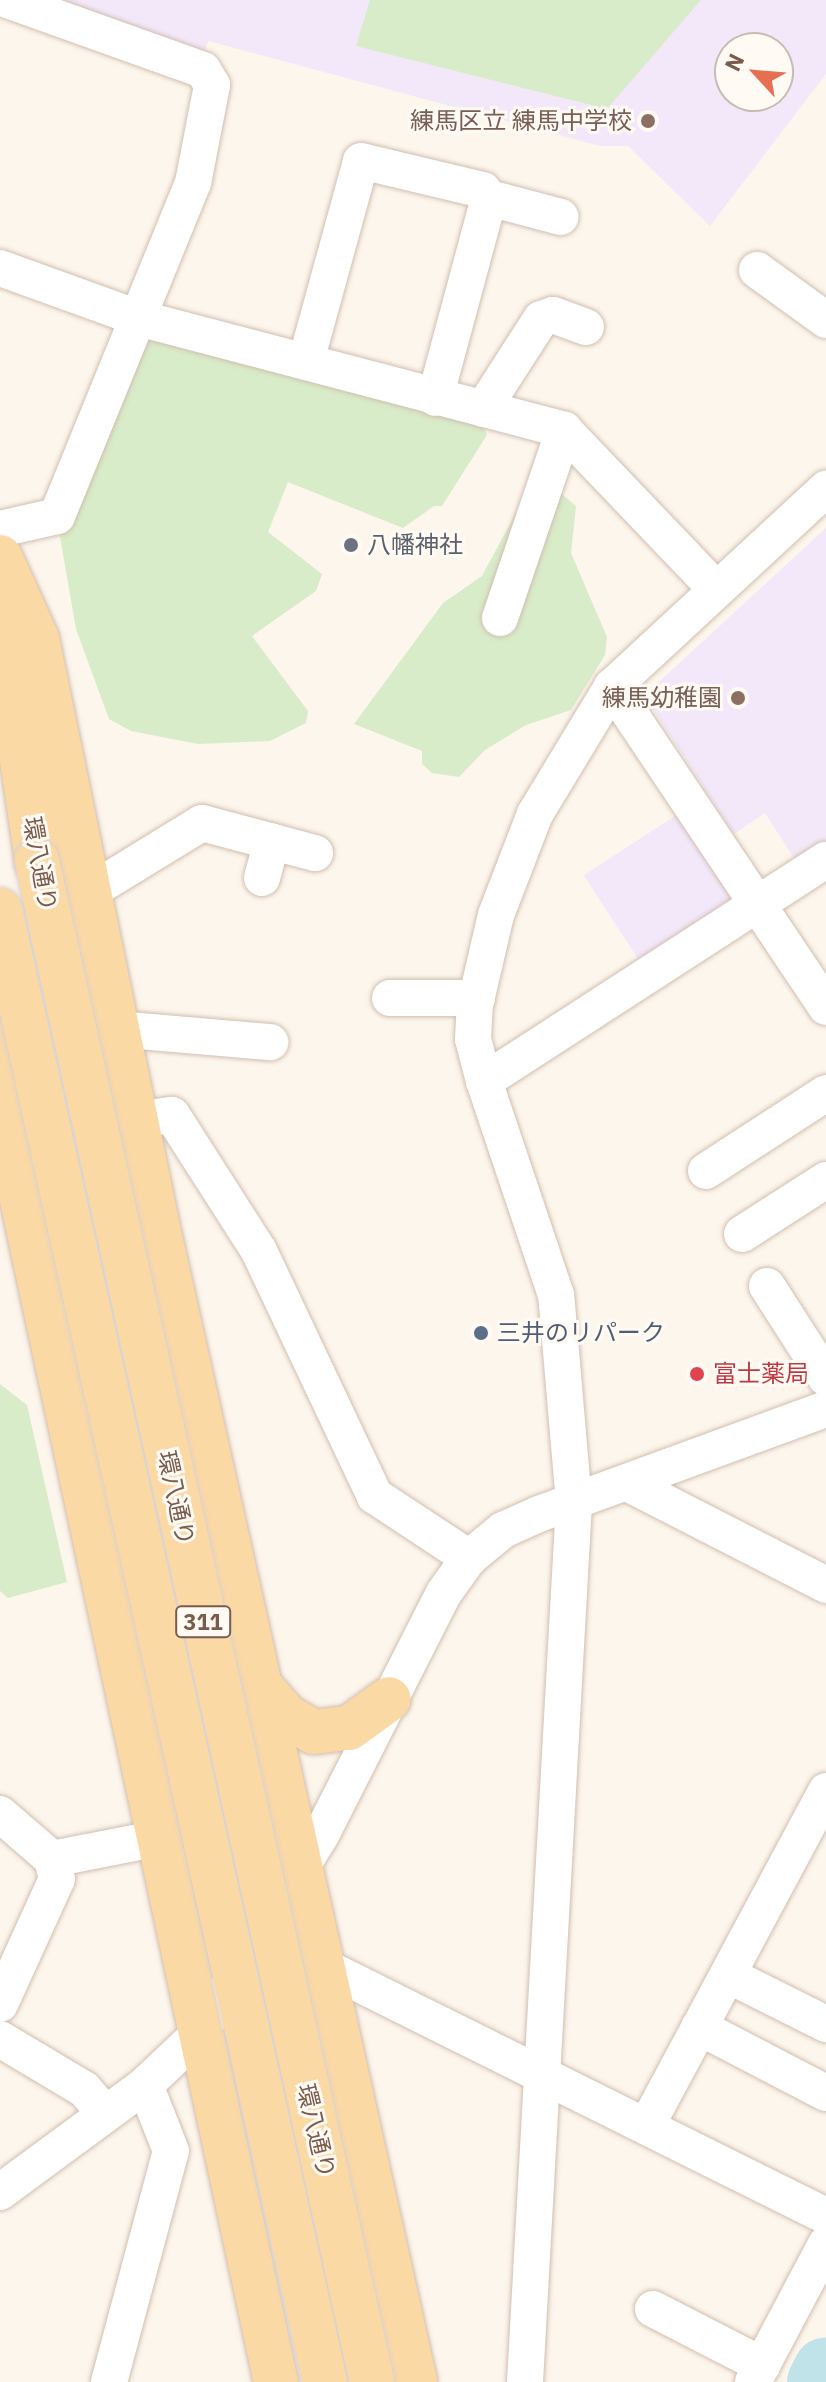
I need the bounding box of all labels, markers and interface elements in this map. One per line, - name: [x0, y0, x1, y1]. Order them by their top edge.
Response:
- north arrow: [714, 32, 794, 112]
- text: N: [717, 49, 750, 76]
- place label: 練馬区立 練馬中学校: [410, 107, 632, 135]
- marker: 練馬区立 練馬中学校: [639, 112, 657, 130]
- place label: 八幡神社: [367, 531, 463, 559]
- marker: 八幡神社: [342, 536, 360, 554]
- place label: 練馬幼稚園: [602, 684, 722, 712]
- marker: 練馬幼稚園: [729, 689, 747, 707]
- street label: 環八通り: [17, 814, 63, 914]
- place label: 三井のリパーク: [497, 1319, 665, 1347]
- marker: 三井のリパーク: [472, 1324, 490, 1342]
- place label: 富士薬局: [713, 1360, 809, 1388]
- marker: 富士薬局: [688, 1365, 706, 1383]
- street label: 環八通り: [152, 1448, 200, 1548]
- road number: 311: [175, 1604, 231, 1640]
- street label: 環八通り: [291, 2081, 341, 2181]

